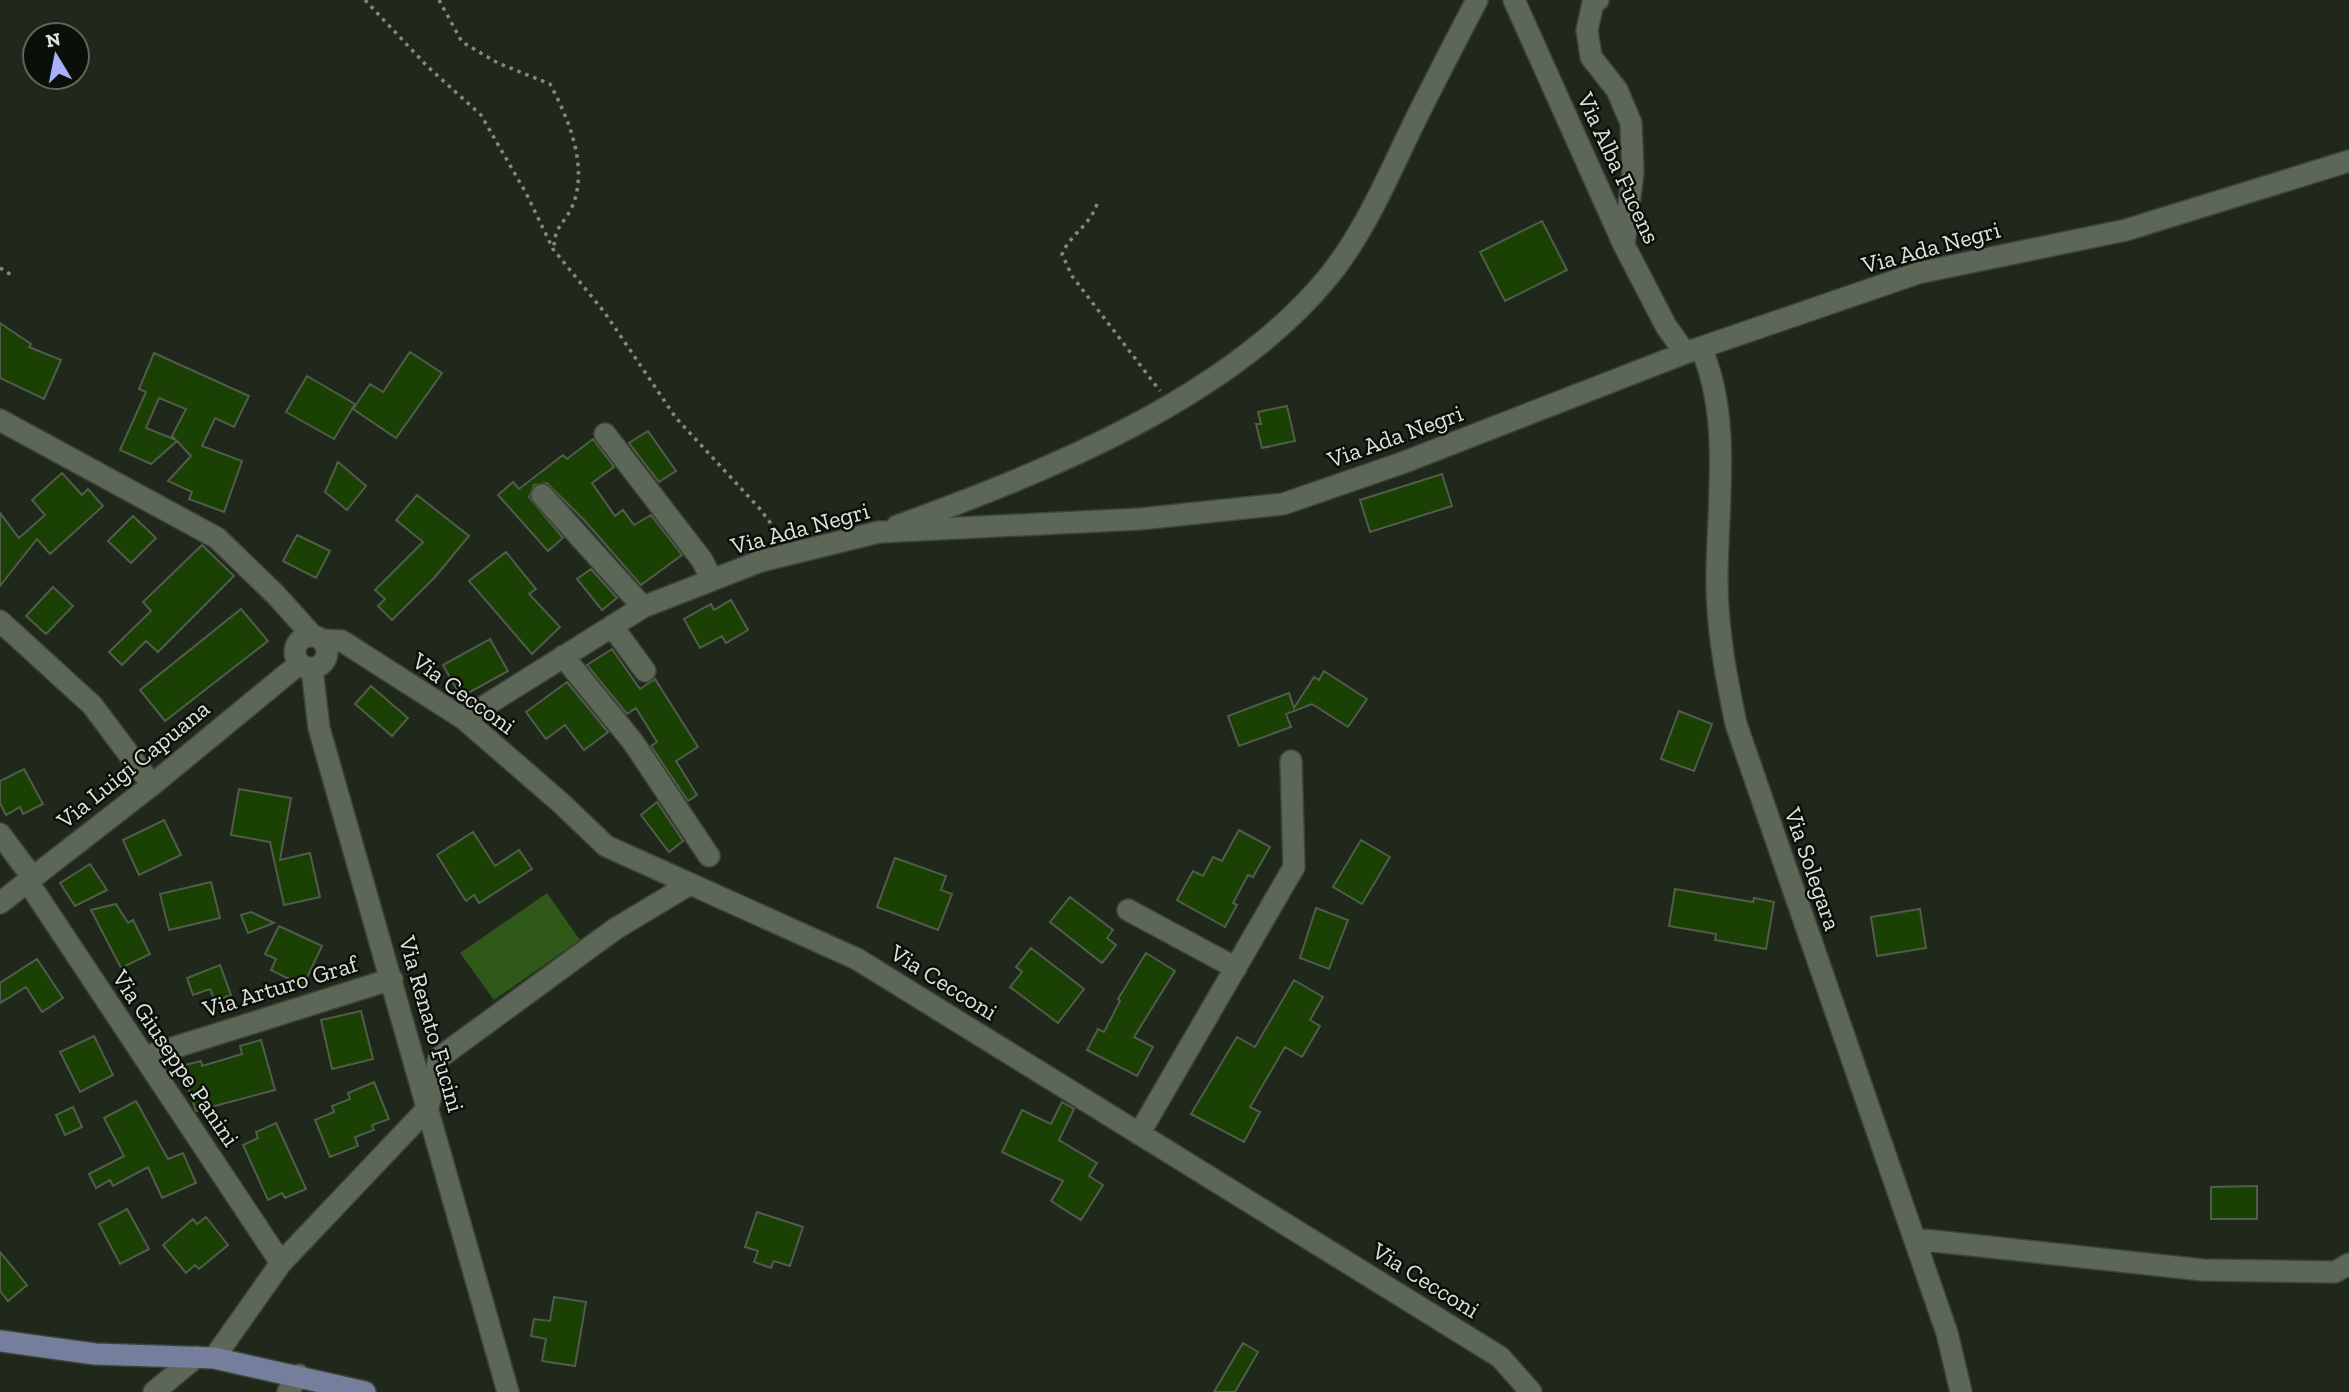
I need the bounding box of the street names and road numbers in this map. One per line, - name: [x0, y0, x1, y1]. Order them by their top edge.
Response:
- street label: Via Alba Fucens: [1571, 87, 1667, 248]
- street label: Via Ada Negri: [1858, 215, 2004, 280]
- street label: Via Ada Negri: [1322, 398, 1467, 474]
- street label: Via Ada Negri: [727, 496, 873, 561]
- street label: Via Cecconi: [406, 645, 522, 740]
- street label: Via Luigi Capuana: [50, 693, 215, 835]
- street label: Via Solegara: [1778, 803, 1848, 935]
- street label: Via Renato Fucini: [393, 932, 471, 1116]
- street label: Via Cecconi: [884, 937, 1003, 1026]
- street label: Via Arturo Graf: [198, 948, 363, 1024]
- street label: Via Giuseppe Panini: [106, 963, 246, 1152]
- street label: Via Cecconi: [1366, 1235, 1485, 1324]

